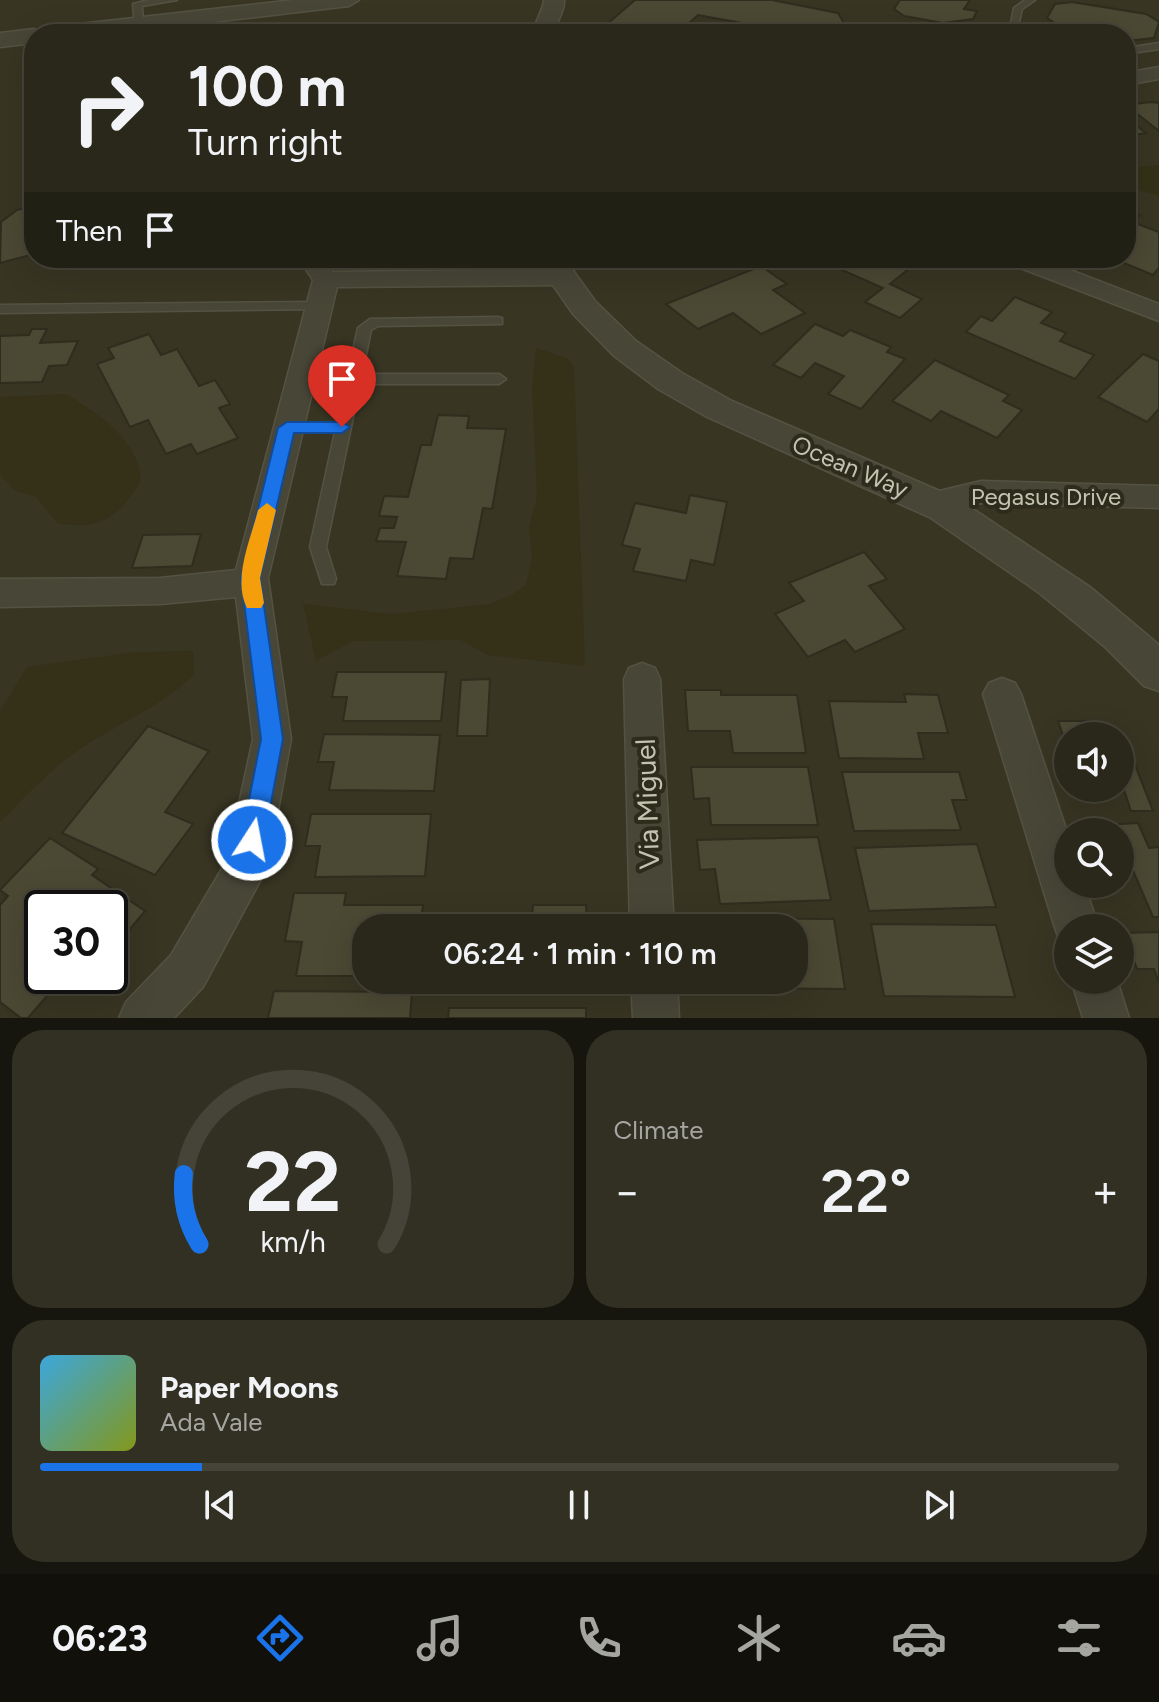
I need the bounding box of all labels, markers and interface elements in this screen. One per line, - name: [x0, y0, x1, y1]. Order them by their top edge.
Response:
- text: 100 m: [188, 53, 346, 120]
- icon: right: [56, 56, 160, 160]
- text: Turn right: [188, 121, 343, 164]
- icon: arrive: [138, 208, 182, 252]
- text: Then: [56, 212, 122, 249]
- pin: [308, 345, 376, 427]
- icon: arrive: [320, 357, 364, 401]
- street label: Ocean Way: [788, 429, 913, 504]
- street label: Pegasus Drive: [971, 482, 1121, 511]
- map controls: [1054, 722, 1134, 994]
- button: sound: [1054, 722, 1134, 802]
- street label: Via Miguel: [628, 738, 666, 870]
- position arrow: [210, 798, 294, 882]
- button: search: [1054, 818, 1134, 898]
- speed limit sign: 30: [24, 890, 128, 994]
- button: layers: [1054, 914, 1134, 994]
- text: 06:24 · 1 min · 110 m: [443, 935, 717, 972]
- text: Climate: [614, 1114, 703, 1146]
- text: 22: [245, 1132, 341, 1232]
- text: 22°: [821, 1155, 912, 1227]
- text: −: [614, 1165, 641, 1218]
- text: +: [1092, 1165, 1119, 1218]
- text: km/h: [260, 1225, 325, 1259]
- text: Paper Moons: [160, 1369, 339, 1406]
- text: Ada Vale: [160, 1406, 263, 1438]
- icon: previous: [198, 1483, 242, 1527]
- icon: pause: [557, 1483, 601, 1527]
- icon: next: [917, 1483, 961, 1527]
- icon: directions: [252, 1610, 308, 1666]
- icon: music: [412, 1610, 468, 1666]
- icon: phone: [571, 1610, 627, 1666]
- icon: climate: [731, 1610, 787, 1666]
- icon: car: [891, 1610, 947, 1666]
- icon: filters: [1051, 1610, 1107, 1666]
- text: 06:23: [52, 1617, 148, 1660]

